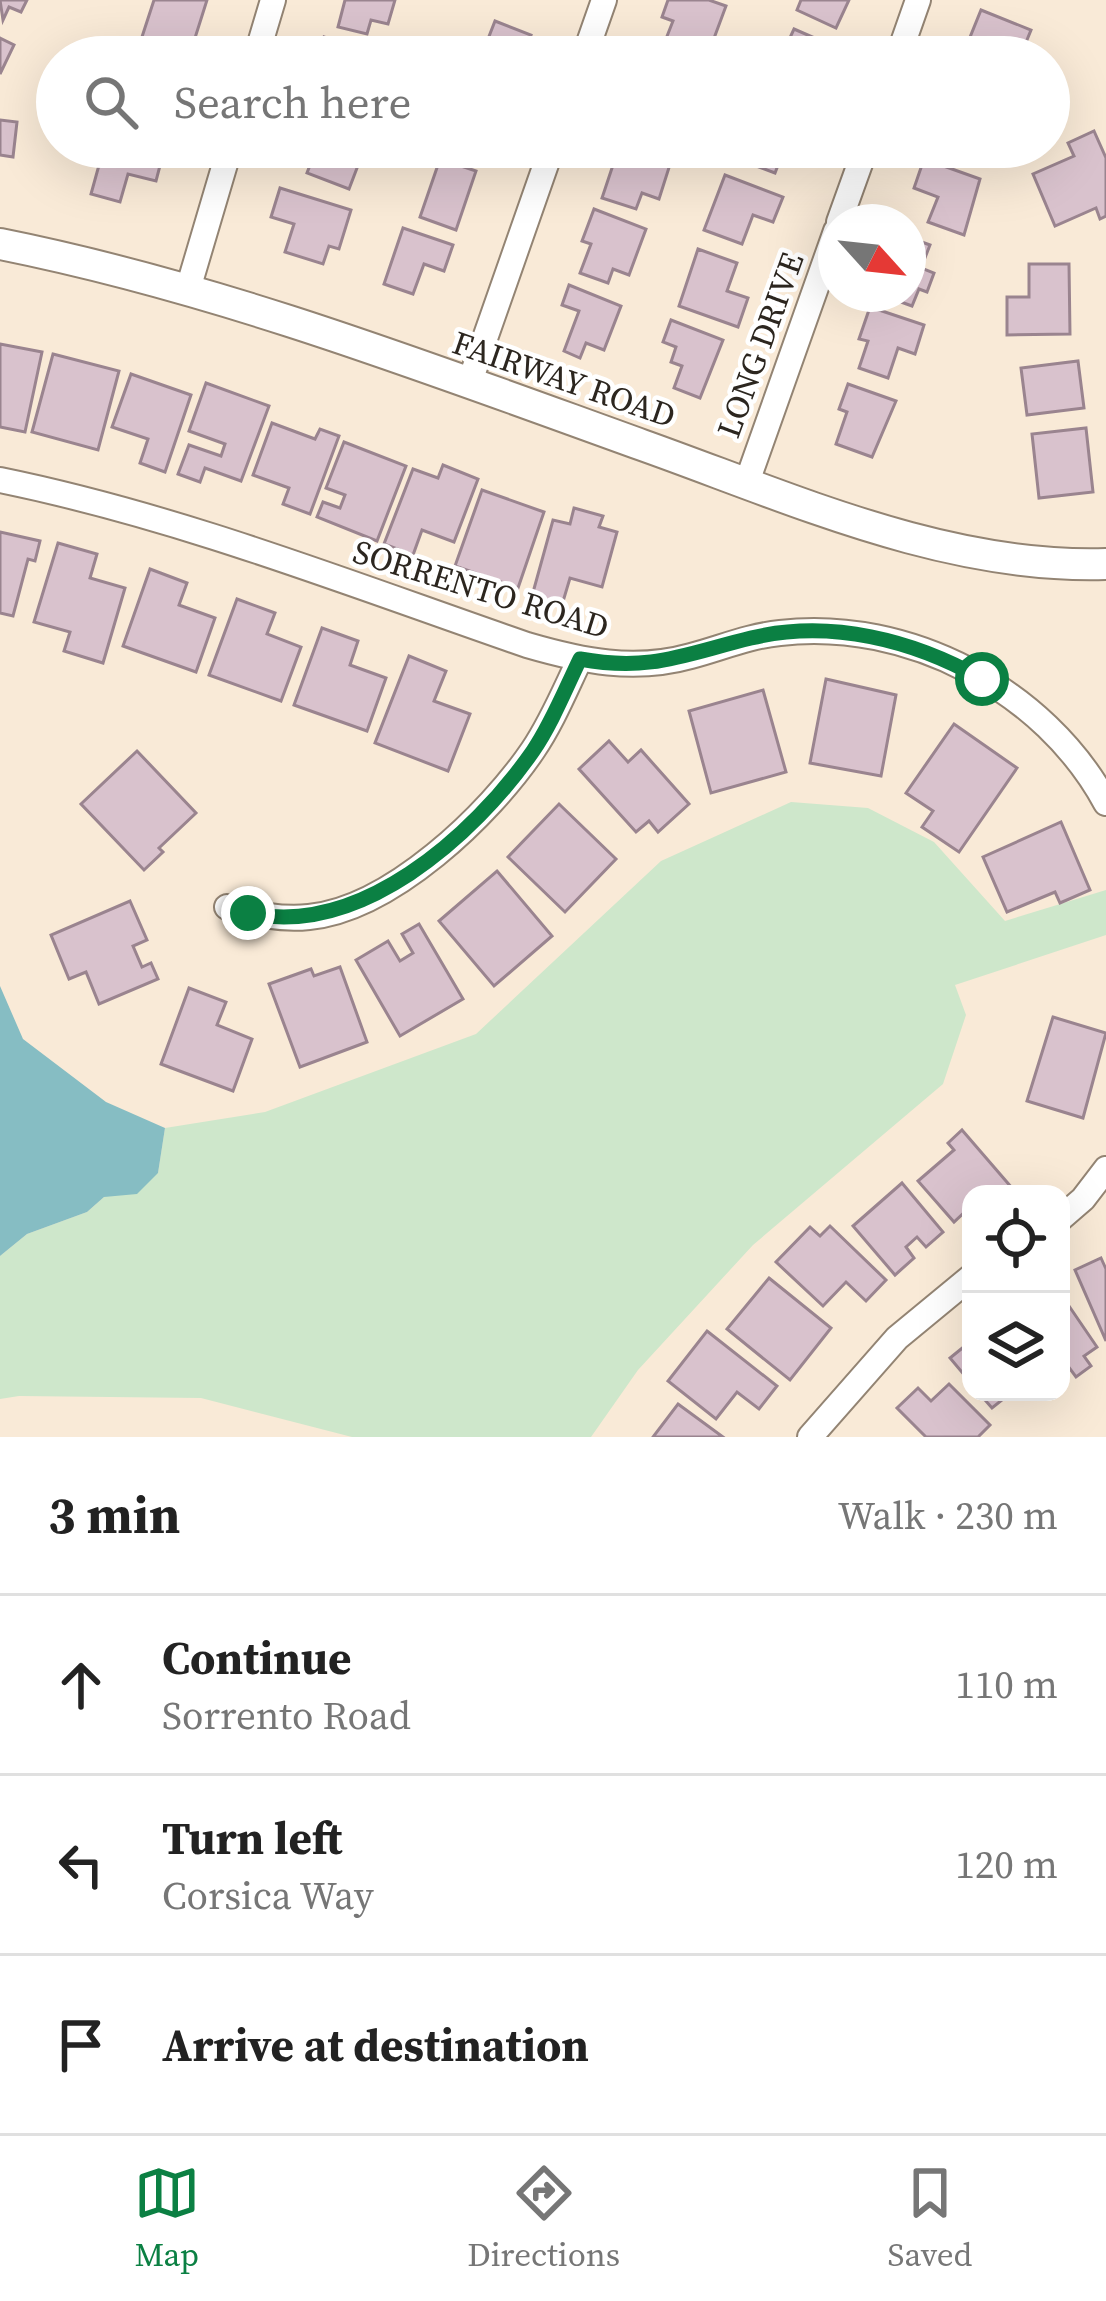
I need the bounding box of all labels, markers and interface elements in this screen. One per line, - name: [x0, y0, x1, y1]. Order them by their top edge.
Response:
- search box: [36, 36, 1070, 168]
- icon: search: [78, 69, 144, 135]
- text: Search here: [174, 71, 411, 133]
- north arrow: [818, 204, 926, 312]
- street label: LONG DRIVE: [706, 246, 814, 444]
- street label: FAIRWAY ROAD: [447, 320, 681, 438]
- street label: SORRENTO ROAD: [348, 529, 614, 649]
- route start: [955, 652, 1009, 706]
- route end: [221, 886, 275, 940]
- map controls: [962, 1185, 1070, 1401]
- button: locate: [962, 1185, 1070, 1293]
- button: layers: [962, 1293, 1070, 1401]
- text: 3 min: [48, 1480, 180, 1550]
- text: Walk · 230 m: [838, 1489, 1058, 1542]
- text: Continue: [162, 1627, 351, 1689]
- icon: ahead: [48, 1652, 114, 1718]
- text: 110 m: [955, 1658, 1058, 1711]
- text: Sorrento Road: [162, 1689, 411, 1742]
- text: Turn left: [162, 1807, 342, 1869]
- icon: left: [48, 1832, 114, 1898]
- text: 120 m: [955, 1838, 1058, 1891]
- text: Corsica Way: [162, 1869, 374, 1922]
- icon: arrive: [48, 2012, 114, 2078]
- text: Arrive at destination: [162, 2014, 589, 2076]
- tab: Map: [134, 2160, 200, 2277]
- tab: Directions: [467, 2160, 620, 2277]
- tab: Saved: [888, 2160, 972, 2277]

